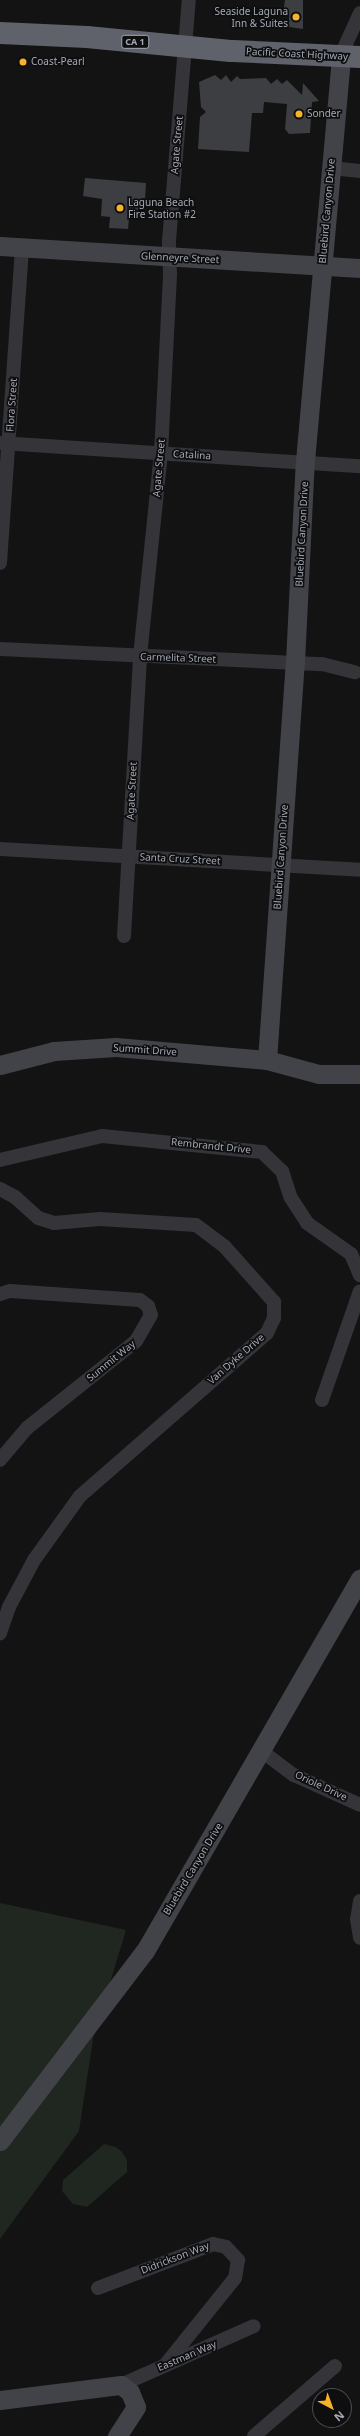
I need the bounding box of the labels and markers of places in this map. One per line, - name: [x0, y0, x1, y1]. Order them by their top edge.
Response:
- place label: Seaside Laguna Inn & Suites: [215, 5, 288, 28]
- marker: Seaside Laguna Inn & Suites: [291, 12, 301, 22]
- place label: Coast-Pearl: [31, 56, 85, 68]
- marker: Coast-Pearl: [18, 57, 28, 67]
- place label: Sonder: [307, 108, 341, 120]
- marker: Sonder: [294, 109, 304, 119]
- place label: Laguna Beach Fire Station #2: [128, 196, 196, 220]
- marker: Laguna Beach Fire Station #2: [115, 203, 125, 213]

